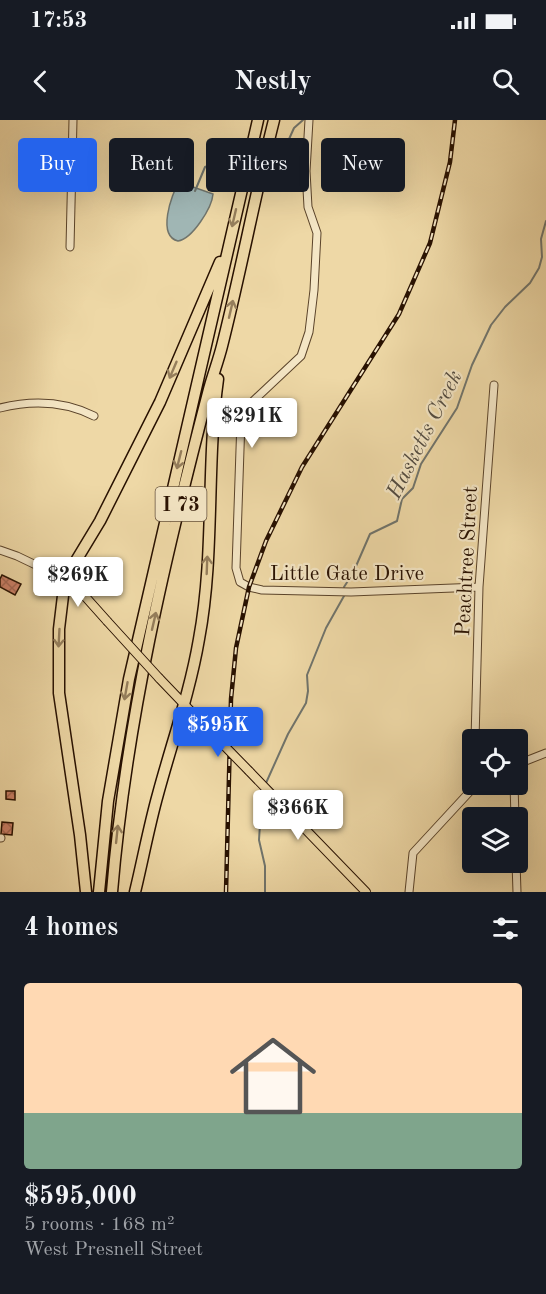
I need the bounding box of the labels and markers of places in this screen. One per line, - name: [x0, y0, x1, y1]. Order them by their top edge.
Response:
- pin: $291K: [210, 398, 294, 449]
- pin: $269K: [36, 557, 120, 608]
- pin: $595K: [176, 707, 260, 758]
- pin: $366K: [256, 790, 340, 841]

